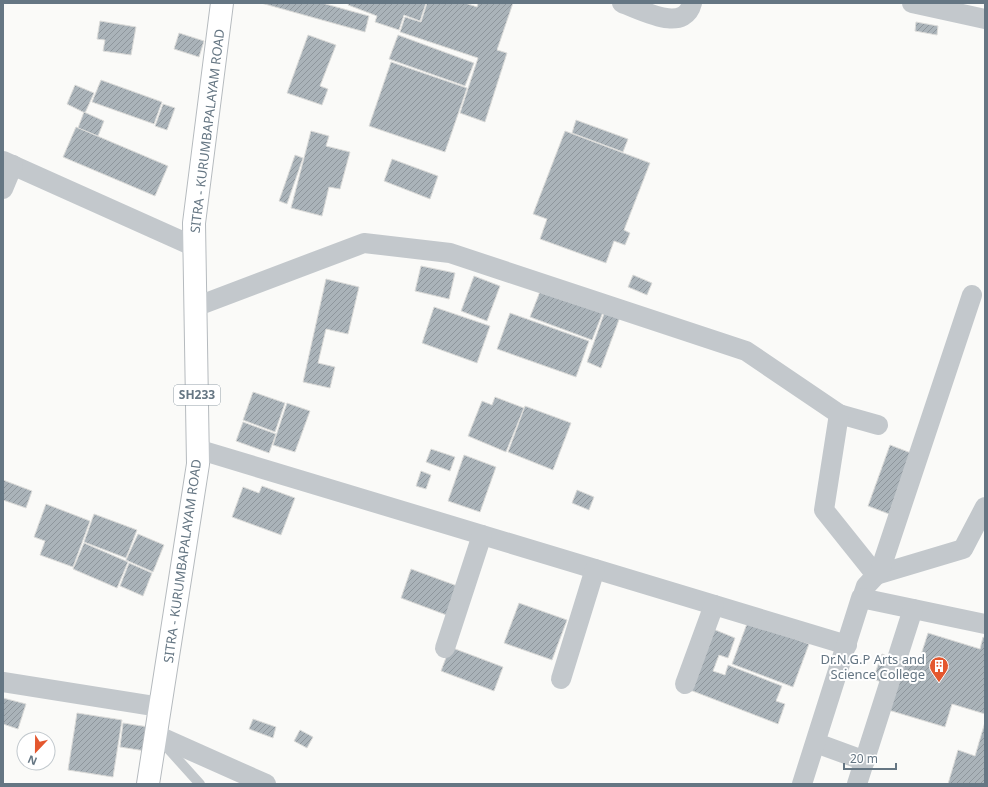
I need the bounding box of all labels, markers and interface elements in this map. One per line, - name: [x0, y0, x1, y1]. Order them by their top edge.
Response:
- street label: SITRA - KURUMBAPALAYAM ROAD: [186, 28, 228, 234]
- road number: SH233: [174, 385, 220, 405]
- street label: SITRA - KURUMBAPALAYAM ROAD: [159, 458, 205, 664]
- place label: Dr.N.G.P Arts and Science College: [821, 650, 925, 683]
- building icon: Dr.N.G.P Arts and Science College: [928, 655, 950, 683]
- north arrow: [16, 731, 56, 771]
- scale bar: [844, 745, 896, 771]
- text: 20 m: [850, 750, 878, 767]
- text: N: [25, 752, 39, 769]

